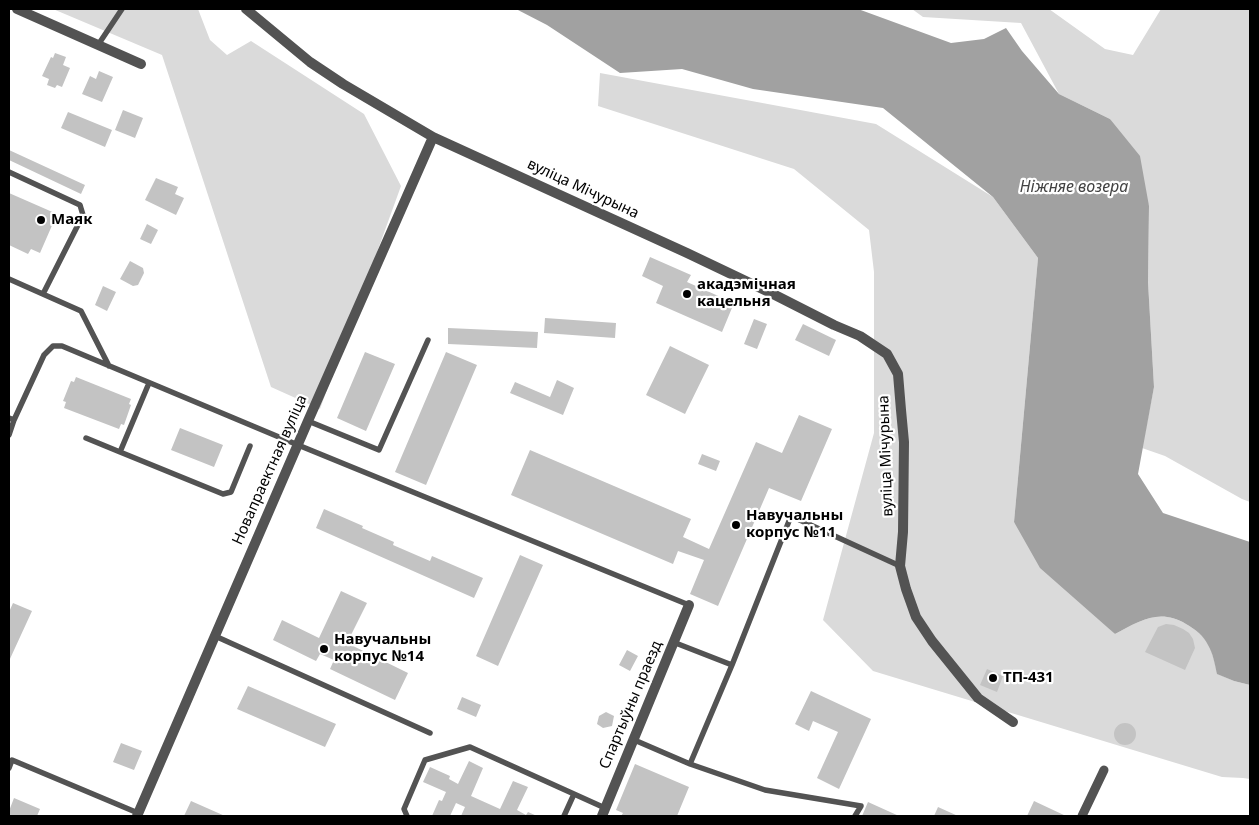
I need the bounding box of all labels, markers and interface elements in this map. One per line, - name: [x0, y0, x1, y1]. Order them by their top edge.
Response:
- street label: вуліца Мічурына: [524, 155, 642, 223]
- water label: Ніжняе возера: [1020, 177, 1128, 197]
- place label: Маяк: [51, 211, 92, 229]
- marker: Маяк: [35, 214, 47, 226]
- place label: акадэмічная кацельня: [697, 276, 796, 311]
- marker: акадэмічная кацельня: [681, 288, 693, 300]
- street label: Новапраектная вуліца: [229, 392, 311, 548]
- street label: вуліца Мічурына: [875, 395, 897, 517]
- place label: Навучальны корпус №11: [746, 507, 843, 542]
- marker: Навучальны корпус №11: [730, 519, 742, 531]
- place label: Навучальны корпус №14: [334, 631, 431, 666]
- street label: Спартыўны праезд: [596, 638, 666, 772]
- marker: Навучальны корпус №14: [318, 643, 330, 655]
- place label: ТП-431: [1003, 669, 1054, 687]
- marker: ТП-431: [987, 672, 999, 684]

